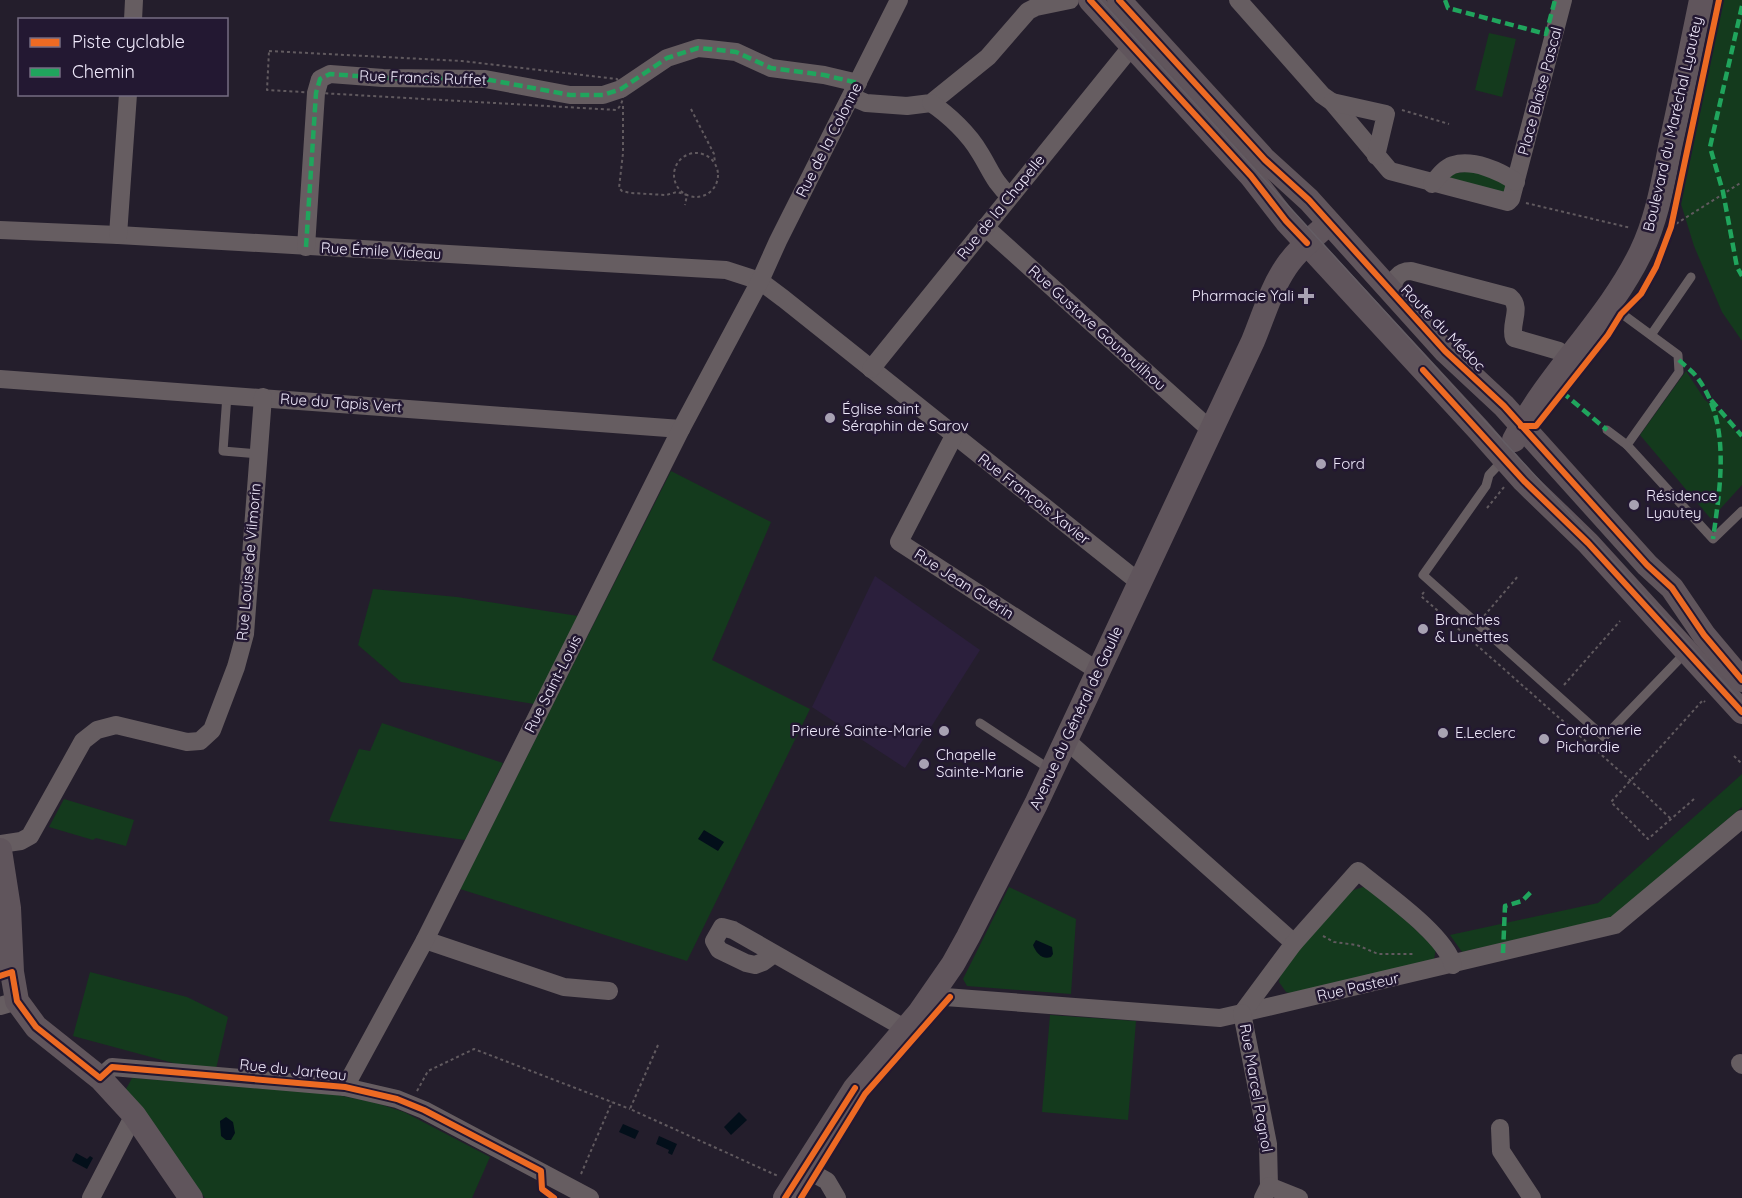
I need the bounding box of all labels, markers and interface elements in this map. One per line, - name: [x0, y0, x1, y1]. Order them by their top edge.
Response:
- street label: Boulevard du Maréchal Lyautey: [1638, 14, 1707, 233]
- legend: [18, 18, 228, 96]
- street label: Place Blaise Pascal: [1513, 25, 1566, 157]
- text: Piste cyclable: [72, 30, 185, 53]
- text: Chemin: [72, 60, 135, 83]
- street label: Rue Francis Ruffet: [359, 66, 487, 89]
- street label: Rue de la Colonne: [791, 79, 866, 200]
- street label: Rue de la Chapelle: [952, 150, 1049, 263]
- street label: Rue Émile Videau: [320, 238, 442, 263]
- street label: Rue Gustave Gounouilhou: [1025, 261, 1170, 394]
- street label: Route du Médoc: [1397, 280, 1490, 375]
- place label: Pharmacie Yali: [1192, 286, 1294, 305]
- marker: Pharmacie Yali: [1299, 289, 1313, 303]
- street label: Rue du Tapis Vert: [280, 389, 403, 416]
- place label: Église saint Séraphin de Sarov: [842, 399, 969, 435]
- marker: Église saint Séraphin de Sarov: [823, 411, 837, 425]
- street label: Rue François Xavier: [974, 449, 1094, 548]
- place label: Ford: [1333, 454, 1365, 473]
- marker: Ford: [1314, 457, 1328, 471]
- street label: Rue Louise de Vilmorin: [232, 482, 265, 642]
- place label: Résidence Lyautey: [1646, 486, 1717, 522]
- marker: Résidence Lyautey: [1627, 498, 1641, 512]
- street label: Rue Jean Guérin: [911, 544, 1018, 623]
- place label: Branches & Lunettes: [1435, 610, 1509, 646]
- marker: Branches & Lunettes: [1416, 622, 1430, 636]
- street label: Avenue du Général de Gaulle: [1025, 623, 1127, 813]
- street label: Rue Saint-Louis: [520, 632, 585, 736]
- place label: Cordonnerie Pichardie: [1556, 720, 1642, 756]
- place label: Prieuré Sainte-Marie: [791, 721, 932, 740]
- place label: E.Leclerc: [1455, 723, 1516, 742]
- marker: Prieuré Sainte-Marie: [937, 724, 951, 738]
- marker: E.Leclerc: [1436, 726, 1450, 740]
- marker: Cordonnerie Pichardie: [1537, 732, 1551, 746]
- place label: Chapelle Sainte-Marie: [936, 745, 1024, 781]
- marker: Chapelle Sainte-Marie: [917, 757, 931, 771]
- street label: Rue Pasteur: [1315, 968, 1401, 1005]
- street label: Rue Marcel Pagnol: [1236, 1022, 1277, 1154]
- street label: Rue du Jarteau: [239, 1054, 347, 1085]

